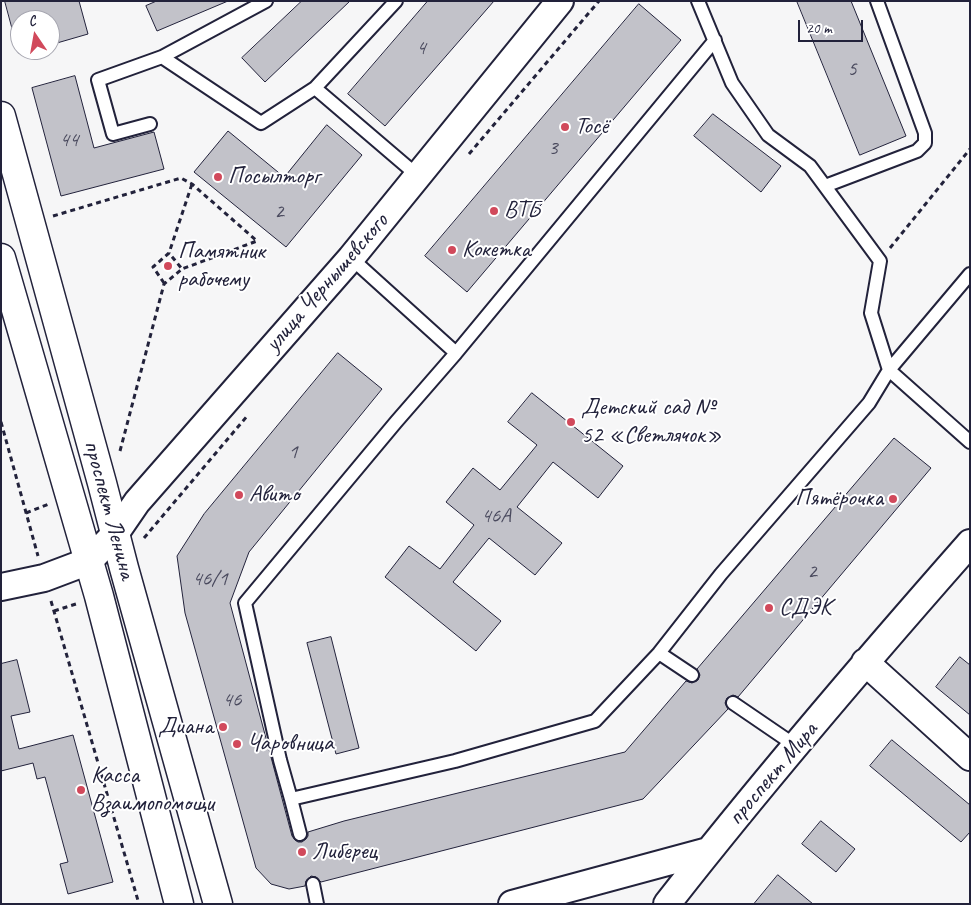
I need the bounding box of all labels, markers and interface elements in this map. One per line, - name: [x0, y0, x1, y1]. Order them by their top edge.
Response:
- north arrow: [10, 10, 60, 60]
- scale bar: [801, 10, 866, 42]
- text: С: [27, 12, 37, 30]
- text: 20 m: [806, 19, 832, 38]
- house number: 4: [416, 35, 426, 61]
- house number: 5: [847, 56, 857, 82]
- place label: Тосё: [575, 113, 608, 141]
- marker: Тосё: [559, 121, 571, 133]
- house number: 44: [60, 127, 78, 153]
- house number: 3: [548, 135, 558, 161]
- place label: Посылторг: [228, 163, 320, 191]
- marker: Посылторг: [212, 171, 224, 183]
- place label: ВТБ: [504, 197, 540, 225]
- house number: 2: [274, 199, 284, 225]
- marker: ВТБ: [488, 205, 500, 217]
- street label: улица Чернышевского: [259, 208, 395, 358]
- place label: Кокетка: [462, 236, 530, 264]
- place label: Памятник рабочему: [178, 238, 265, 294]
- marker: Кокетка: [446, 244, 458, 256]
- marker: Памятник рабочему: [162, 260, 174, 272]
- place label: Детский сад № 52 «Светлячок»: [581, 394, 722, 450]
- marker: Детский сад № 52 «Светлячок»: [565, 416, 577, 428]
- street label: проспект Ленина: [77, 437, 141, 583]
- house number: 1: [288, 439, 298, 465]
- place label: Авито: [249, 481, 299, 509]
- place label: Пятёрочка: [795, 485, 883, 513]
- marker: Авито: [233, 489, 245, 501]
- marker: Пятёрочка: [887, 493, 899, 505]
- house number: 46А: [481, 503, 511, 529]
- house number: 2: [807, 559, 817, 585]
- house number: 46/1: [192, 566, 228, 592]
- place label: СДЭК: [779, 594, 832, 622]
- marker: СДЭК: [763, 602, 775, 614]
- house number: 46: [223, 687, 241, 713]
- place label: Диана: [158, 713, 213, 741]
- street label: проспект Мира: [722, 717, 824, 831]
- marker: Диана: [217, 721, 229, 733]
- place label: Чаровница: [247, 730, 333, 758]
- marker: Чаровница: [231, 738, 243, 750]
- place label: Касса Взаимопомощи: [91, 762, 214, 818]
- marker: Касса Взаимопомощи: [75, 784, 87, 796]
- place label: Либерец: [312, 838, 377, 866]
- marker: Либерец: [296, 846, 308, 858]

